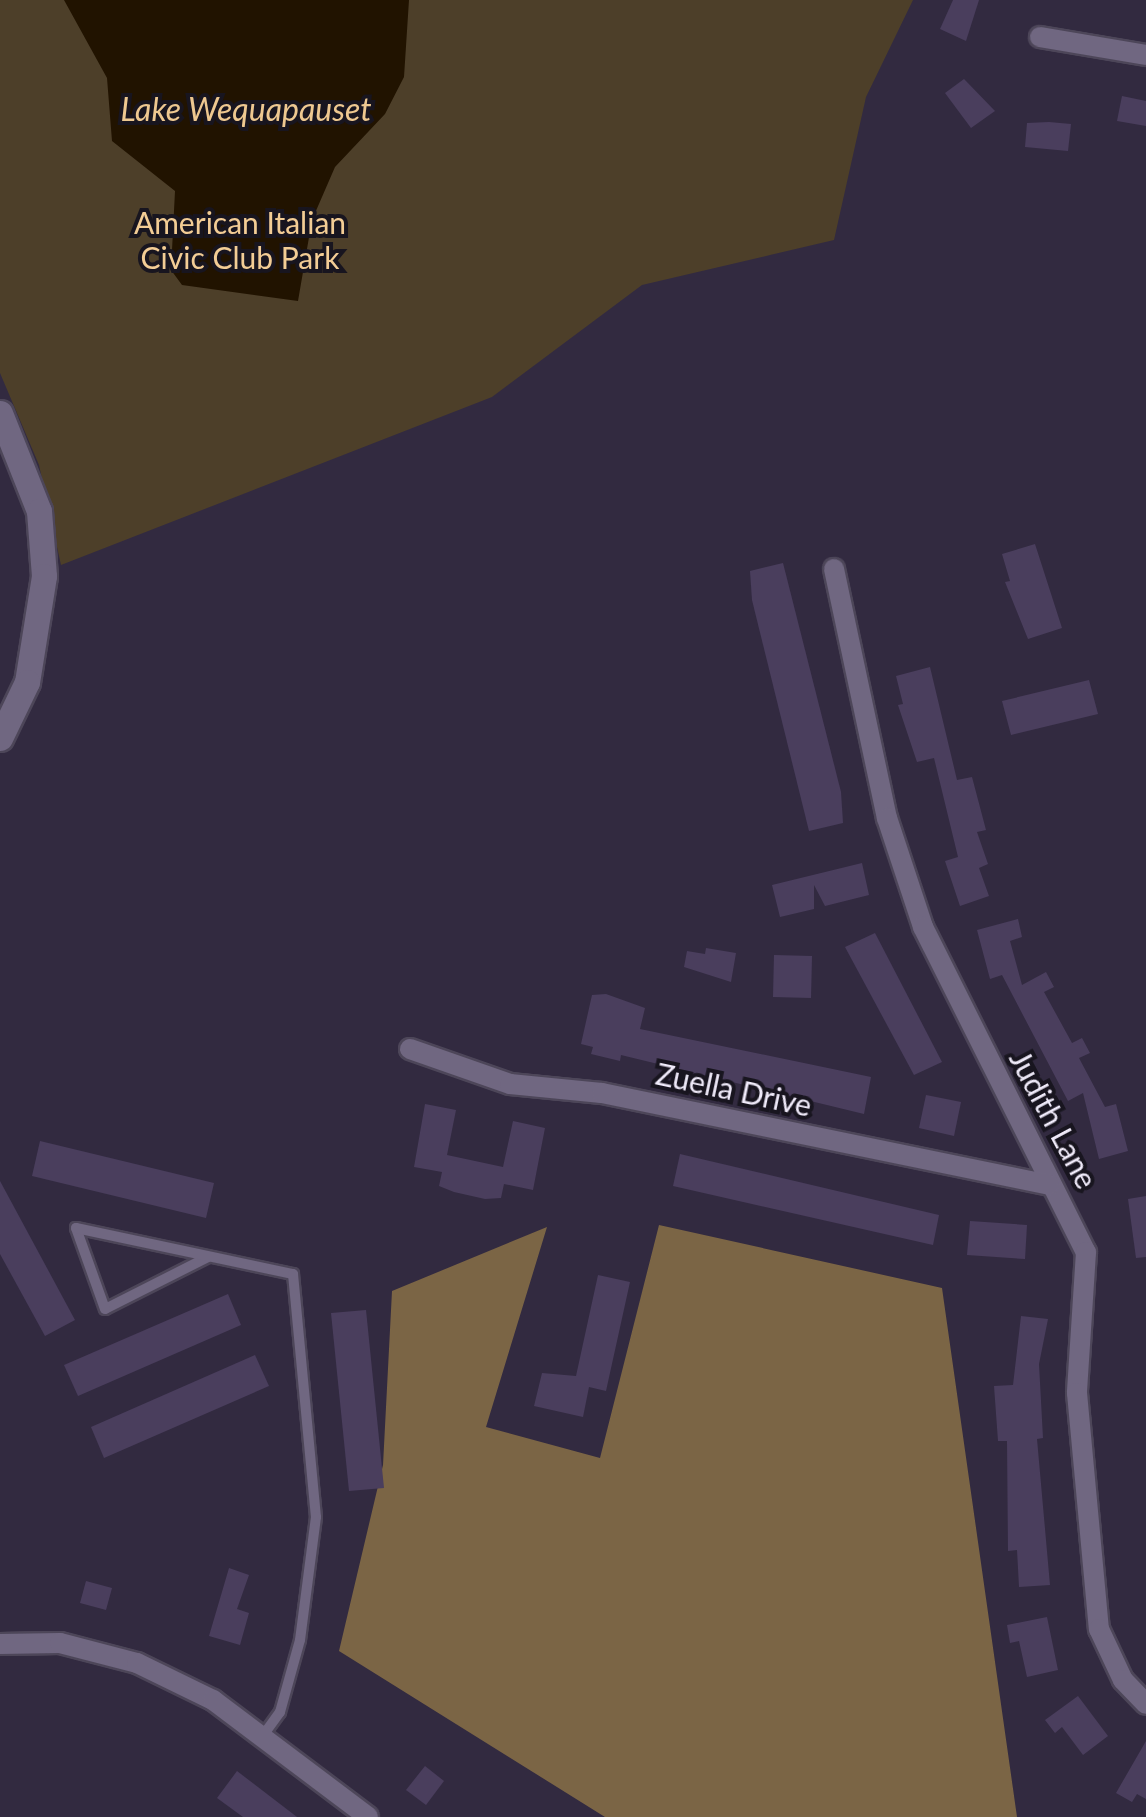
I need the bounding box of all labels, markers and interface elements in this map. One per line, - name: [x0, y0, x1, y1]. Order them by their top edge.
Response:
- water label: Lake Wequapauset: [120, 90, 372, 128]
- park label: American Italian Civic Club Park: [134, 204, 346, 274]
- street label: Judith Lane: [1003, 1044, 1105, 1194]
- street label: Zuella Drive: [653, 1055, 815, 1123]

